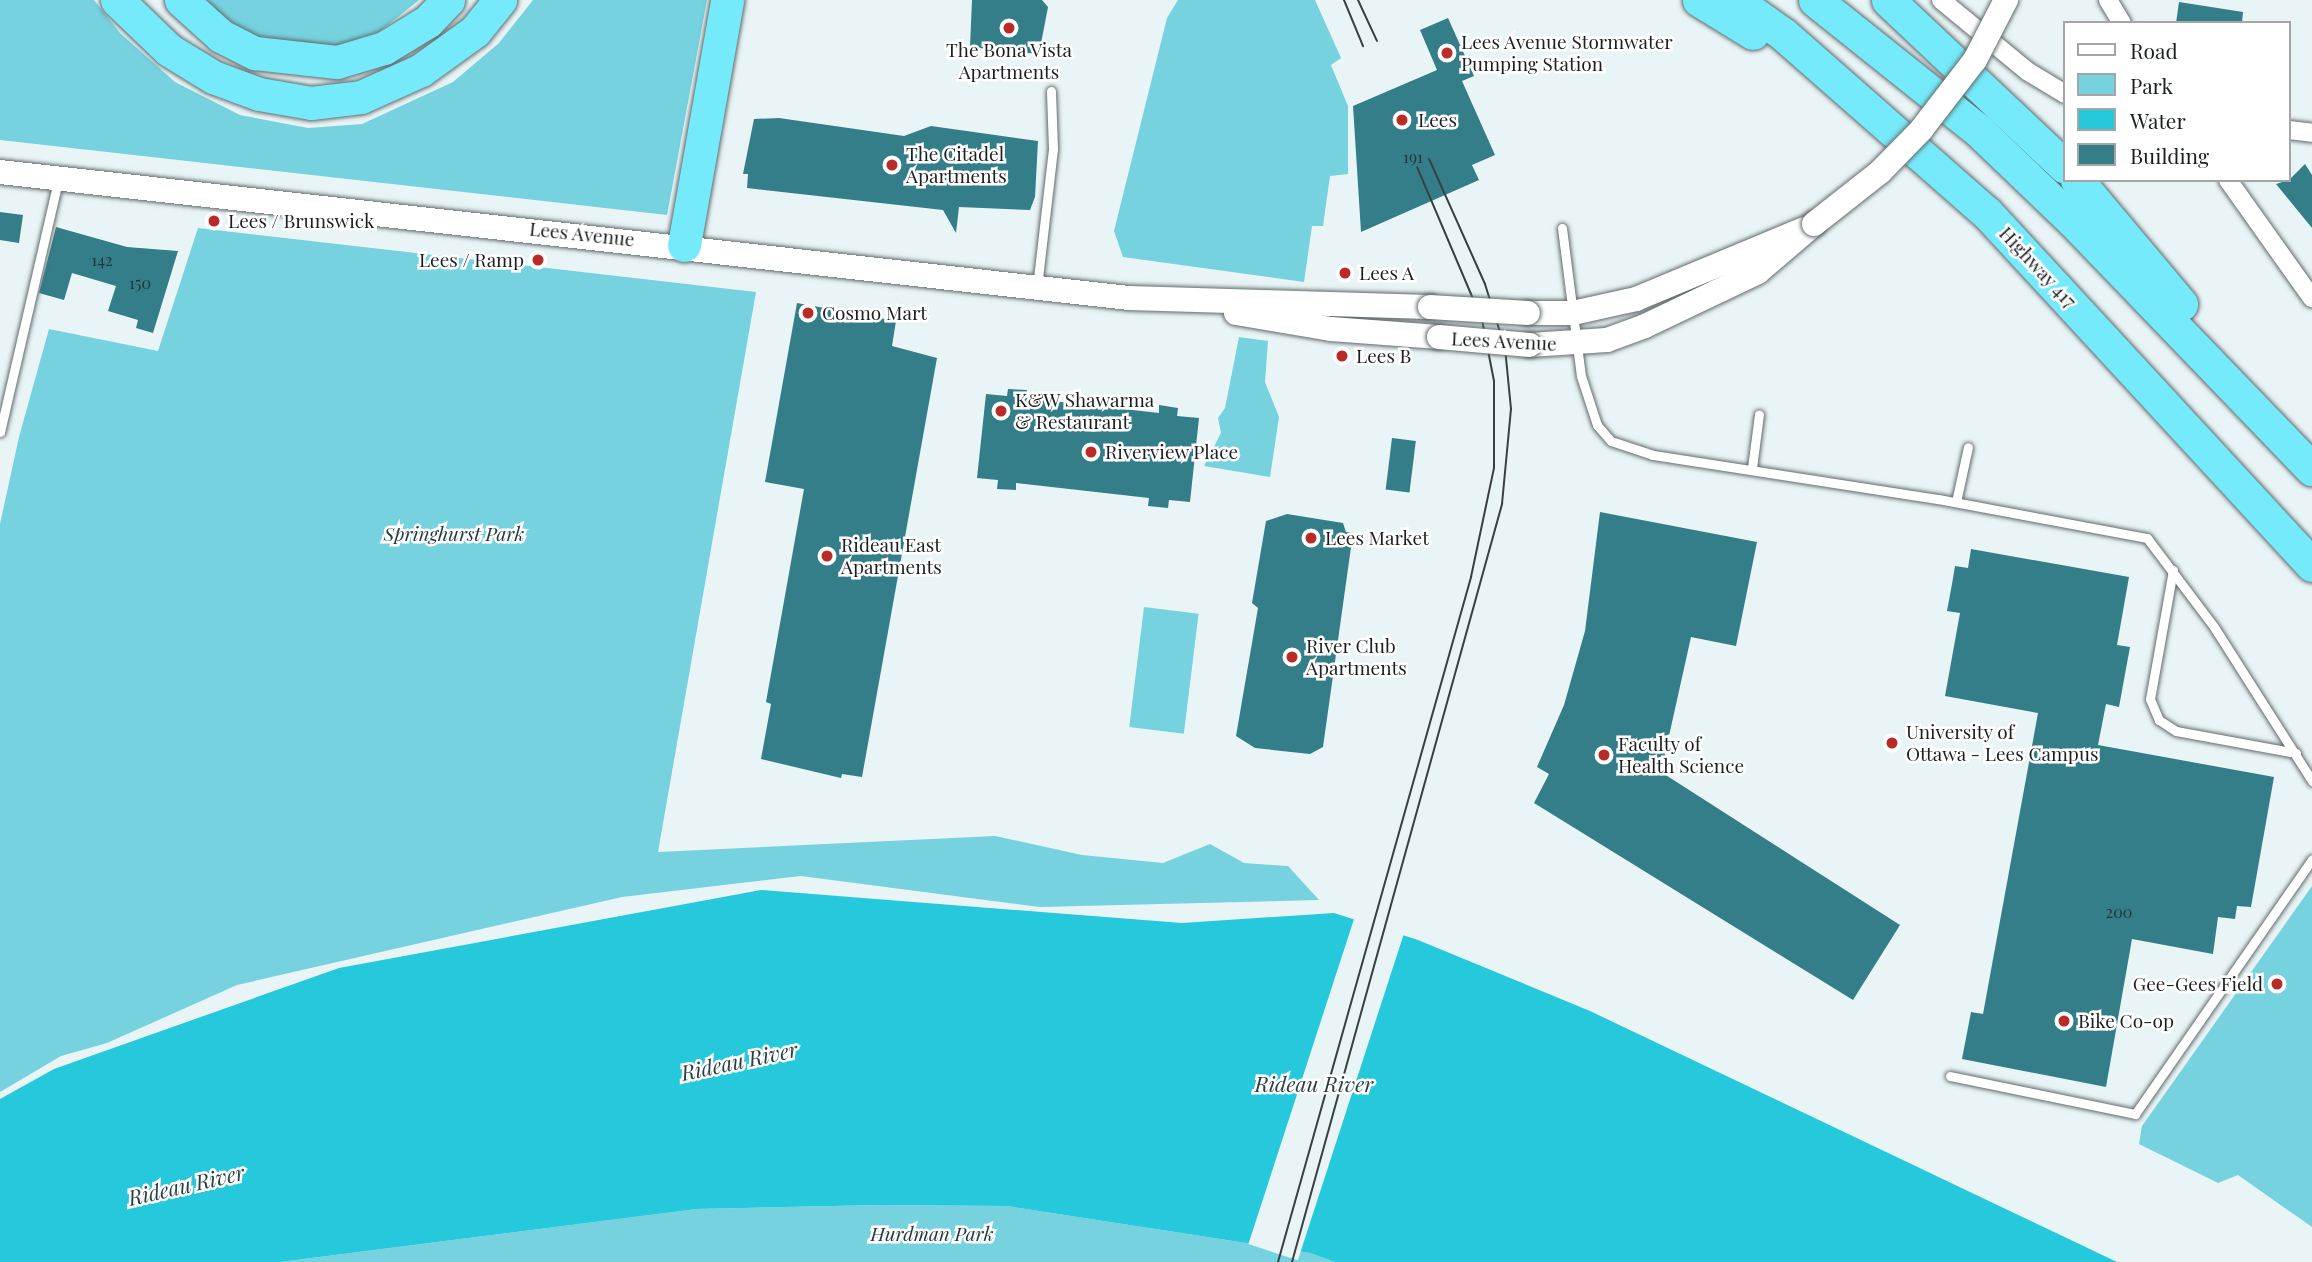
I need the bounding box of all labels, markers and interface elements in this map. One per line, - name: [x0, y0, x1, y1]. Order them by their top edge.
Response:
- marker: The Bona Vista Apartments: [1001, 20, 1017, 36]
- legend: [2064, 21, 2291, 182]
- place label: Lees Avenue Stormwater Pumping Station: [1461, 31, 1673, 75]
- text: Road: [2130, 36, 2178, 64]
- place label: The Bona Vista Apartments: [946, 39, 1072, 83]
- marker: Lees Avenue Stormwater Pumping Station: [1439, 45, 1455, 61]
- text: Park: [2130, 71, 2173, 99]
- text: Water: [2130, 106, 2186, 134]
- place label: Lees: [1418, 109, 1457, 131]
- marker: Lees: [1392, 110, 1412, 130]
- text: Building: [2130, 141, 2209, 169]
- place label: The Citadel Apartments: [906, 143, 1007, 187]
- house number: 191: [1403, 147, 1423, 167]
- marker: The Citadel Apartments: [884, 157, 900, 173]
- place label: Lees / Brunswick: [228, 210, 374, 232]
- marker: Lees / Brunswick: [206, 213, 222, 229]
- street label: Lees Avenue: [528, 217, 636, 251]
- street label: Highway 417: [1994, 221, 2082, 313]
- place label: Lees / Ramp: [419, 249, 524, 271]
- house number: 142: [91, 250, 113, 270]
- marker: Lees / Ramp: [530, 252, 546, 268]
- place label: Lees A: [1359, 262, 1415, 284]
- marker: Lees A: [1337, 265, 1353, 281]
- house number: 150: [129, 273, 151, 293]
- place label: Cosmo Mart: [822, 302, 927, 324]
- marker: Cosmo Mart: [800, 305, 816, 321]
- street label: Lees Avenue: [1450, 327, 1558, 355]
- place label: Lees B: [1356, 345, 1411, 367]
- marker: Lees B: [1334, 348, 1350, 364]
- place label: K&W Shawarma & Restaurant: [1015, 389, 1155, 433]
- marker: K&W Shawarma & Restaurant: [993, 403, 1009, 419]
- place label: Riverview Place: [1105, 441, 1239, 463]
- marker: Riverview Place: [1083, 444, 1099, 460]
- park label: Springhurst Park: [384, 523, 524, 545]
- place label: Lees Market: [1325, 527, 1429, 549]
- marker: Lees Market: [1303, 530, 1319, 546]
- place label: Rideau East Apartments: [841, 534, 942, 578]
- marker: Rideau East Apartments: [819, 548, 835, 564]
- place label: River Club Apartments: [1306, 635, 1407, 679]
- marker: River Club Apartments: [1284, 649, 1300, 665]
- place label: University of Ottawa - Lees Campus: [1906, 721, 2099, 765]
- place label: Faculty of Health Science: [1618, 733, 1744, 777]
- marker: University of Ottawa - Lees Campus: [1884, 735, 1900, 751]
- marker: Faculty of Health Science: [1596, 747, 1612, 763]
- house number: 200: [2106, 902, 2132, 922]
- place label: Gee-Gees Field: [2133, 973, 2263, 995]
- marker: Gee-Gees Field: [2269, 976, 2285, 992]
- place label: Bike Co-op: [2078, 1010, 2174, 1032]
- marker: Bike Co-op: [2056, 1013, 2072, 1029]
- water label: Rideau River: [679, 1035, 799, 1085]
- water label: Rideau River: [1255, 1070, 1373, 1096]
- water label: Rideau River: [126, 1158, 246, 1210]
- park label: Hurdman Park: [871, 1223, 993, 1245]

